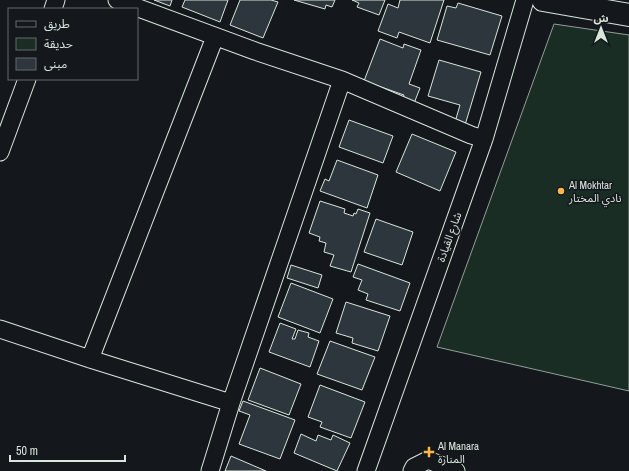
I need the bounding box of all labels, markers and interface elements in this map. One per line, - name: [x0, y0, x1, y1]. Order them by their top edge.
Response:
- legend: [8, 8, 138, 80]
- north arrow: [581, 8, 621, 48]
- text: ش: [593, 11, 609, 25]
- text: طريق: [44, 16, 70, 32]
- text: حديقة: [44, 36, 73, 52]
- text: مبنى: [44, 56, 67, 72]
- place label: Al Mokhtar نادي المختار: [568, 178, 621, 208]
- marker: Al Mokhtar نادي المختار: [556, 186, 566, 196]
- street label: شارع القيادة: [434, 210, 466, 264]
- scale bar: [10, 437, 125, 463]
- place label: Al Manara المنارة: [437, 439, 479, 466]
- text: 50 m: [16, 443, 38, 459]
- marker: Al Manara المنارة: [423, 446, 435, 458]

